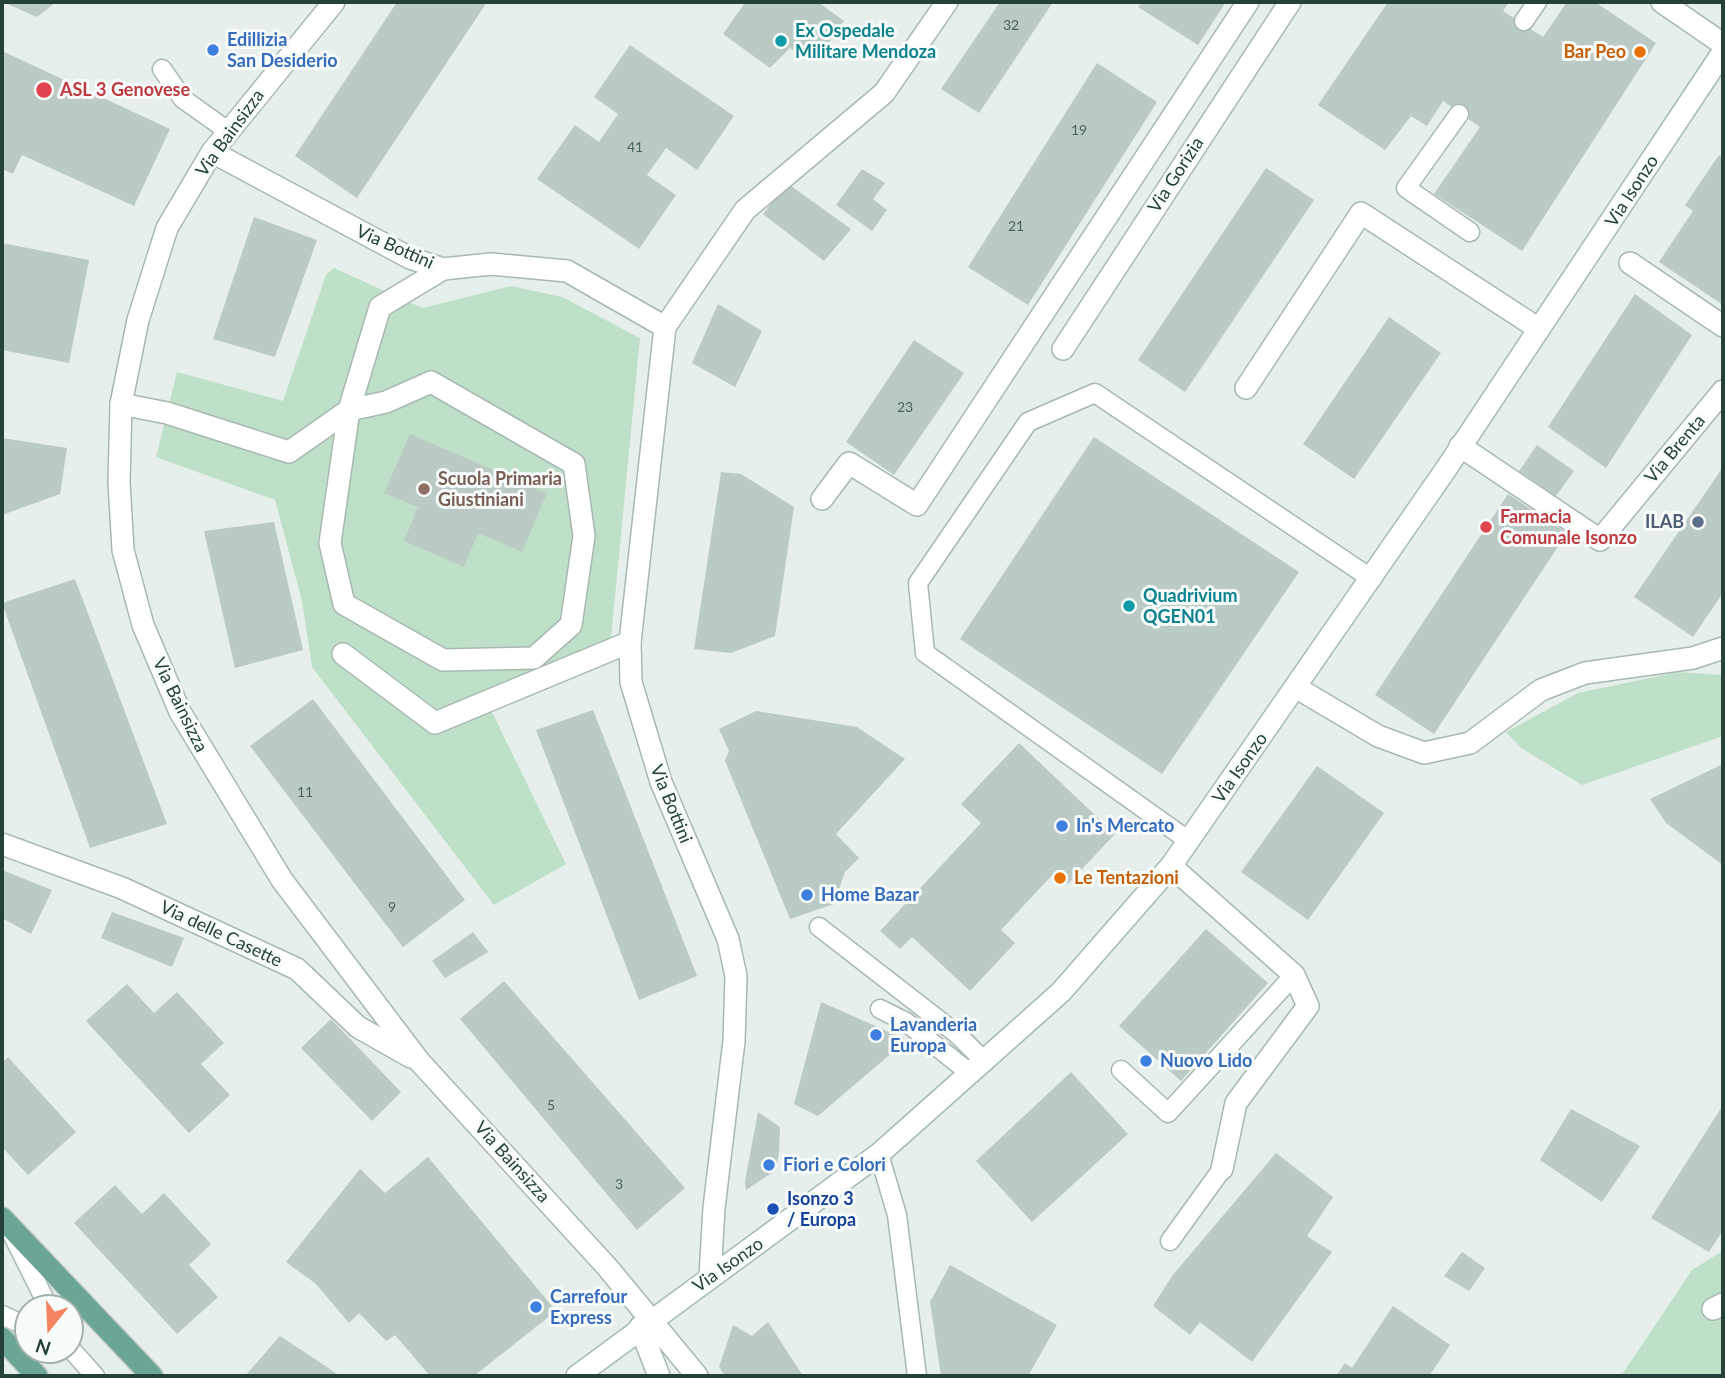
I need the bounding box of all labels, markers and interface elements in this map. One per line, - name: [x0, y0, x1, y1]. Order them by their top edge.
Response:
- house number: 32: [1003, 17, 1019, 33]
- place label: Ex Ospedale Militare Mendoza: [795, 20, 936, 62]
- place label: Edillizia San Desiderio: [227, 29, 338, 72]
- marker: Ex Ospedale Militare Mendoza: [773, 33, 789, 49]
- place label: Bar Peo: [1563, 41, 1626, 63]
- marker: Edillizia San Desiderio: [205, 42, 221, 58]
- marker: Bar Peo: [1632, 44, 1648, 60]
- place label: ASL 3 Genovese: [60, 79, 190, 101]
- marker: ASL 3 Genovese: [34, 80, 54, 100]
- street label: Via Bainsizza: [191, 85, 269, 181]
- house number: 19: [1071, 122, 1087, 138]
- street label: Via Gorizia: [1144, 133, 1208, 217]
- house number: 41: [627, 139, 643, 155]
- street label: Via Isonzo: [1601, 151, 1663, 231]
- house number: 21: [1008, 218, 1024, 234]
- street label: Via Bottini: [353, 220, 437, 274]
- house number: 23: [897, 399, 913, 415]
- street label: Via Brenta: [1640, 410, 1710, 488]
- place label: Scuola Primaria Giustiniani: [438, 468, 562, 510]
- marker: Scuola Primaria Giustiniani: [416, 481, 432, 497]
- place label: Farmacia Comunale Isonzo: [1500, 506, 1637, 548]
- place label: ILAB: [1645, 511, 1684, 533]
- marker: ILAB: [1690, 514, 1706, 530]
- marker: Farmacia Comunale Isonzo: [1478, 519, 1494, 535]
- place label: Quadrivium QGEN01: [1143, 585, 1238, 628]
- marker: Quadrivium QGEN01: [1121, 598, 1137, 614]
- street label: Via Bainsizza: [148, 654, 212, 756]
- street label: Via Isonzo: [1208, 729, 1272, 807]
- street label: Via Bottini: [645, 762, 697, 846]
- house number: 11: [297, 784, 313, 800]
- place label: In's Mercato: [1076, 815, 1174, 837]
- marker: In's Mercato: [1054, 818, 1070, 834]
- place label: Le Tentazioni: [1074, 867, 1179, 889]
- marker: Le Tentazioni: [1052, 870, 1068, 886]
- place label: Home Bazar: [821, 884, 919, 906]
- marker: Home Bazar: [799, 887, 815, 903]
- street label: Via delle Casette: [157, 896, 285, 972]
- house number: 9: [388, 899, 396, 915]
- place label: Lavanderia Europa: [890, 1014, 977, 1056]
- marker: Lavanderia Europa: [868, 1027, 884, 1043]
- place label: Nuovo Lido: [1160, 1050, 1252, 1072]
- marker: Nuovo Lido: [1138, 1053, 1154, 1069]
- house number: 5: [547, 1097, 555, 1113]
- street label: Via Bainsizza: [470, 1117, 554, 1207]
- place label: Fiori e Colori: [783, 1154, 886, 1176]
- marker: Fiori e Colori: [761, 1157, 777, 1173]
- house number: 3: [615, 1176, 623, 1192]
- place label: Isonzo 3 / Europa: [787, 1188, 856, 1230]
- marker: Isonzo 3 / Europa: [765, 1201, 781, 1217]
- street label: Via Isonzo: [689, 1233, 767, 1297]
- place label: Carrefour Express: [550, 1286, 627, 1328]
- north arrow: [14, 1294, 84, 1364]
- marker: Carrefour Express: [528, 1299, 544, 1315]
- text: N: [32, 1334, 53, 1361]

